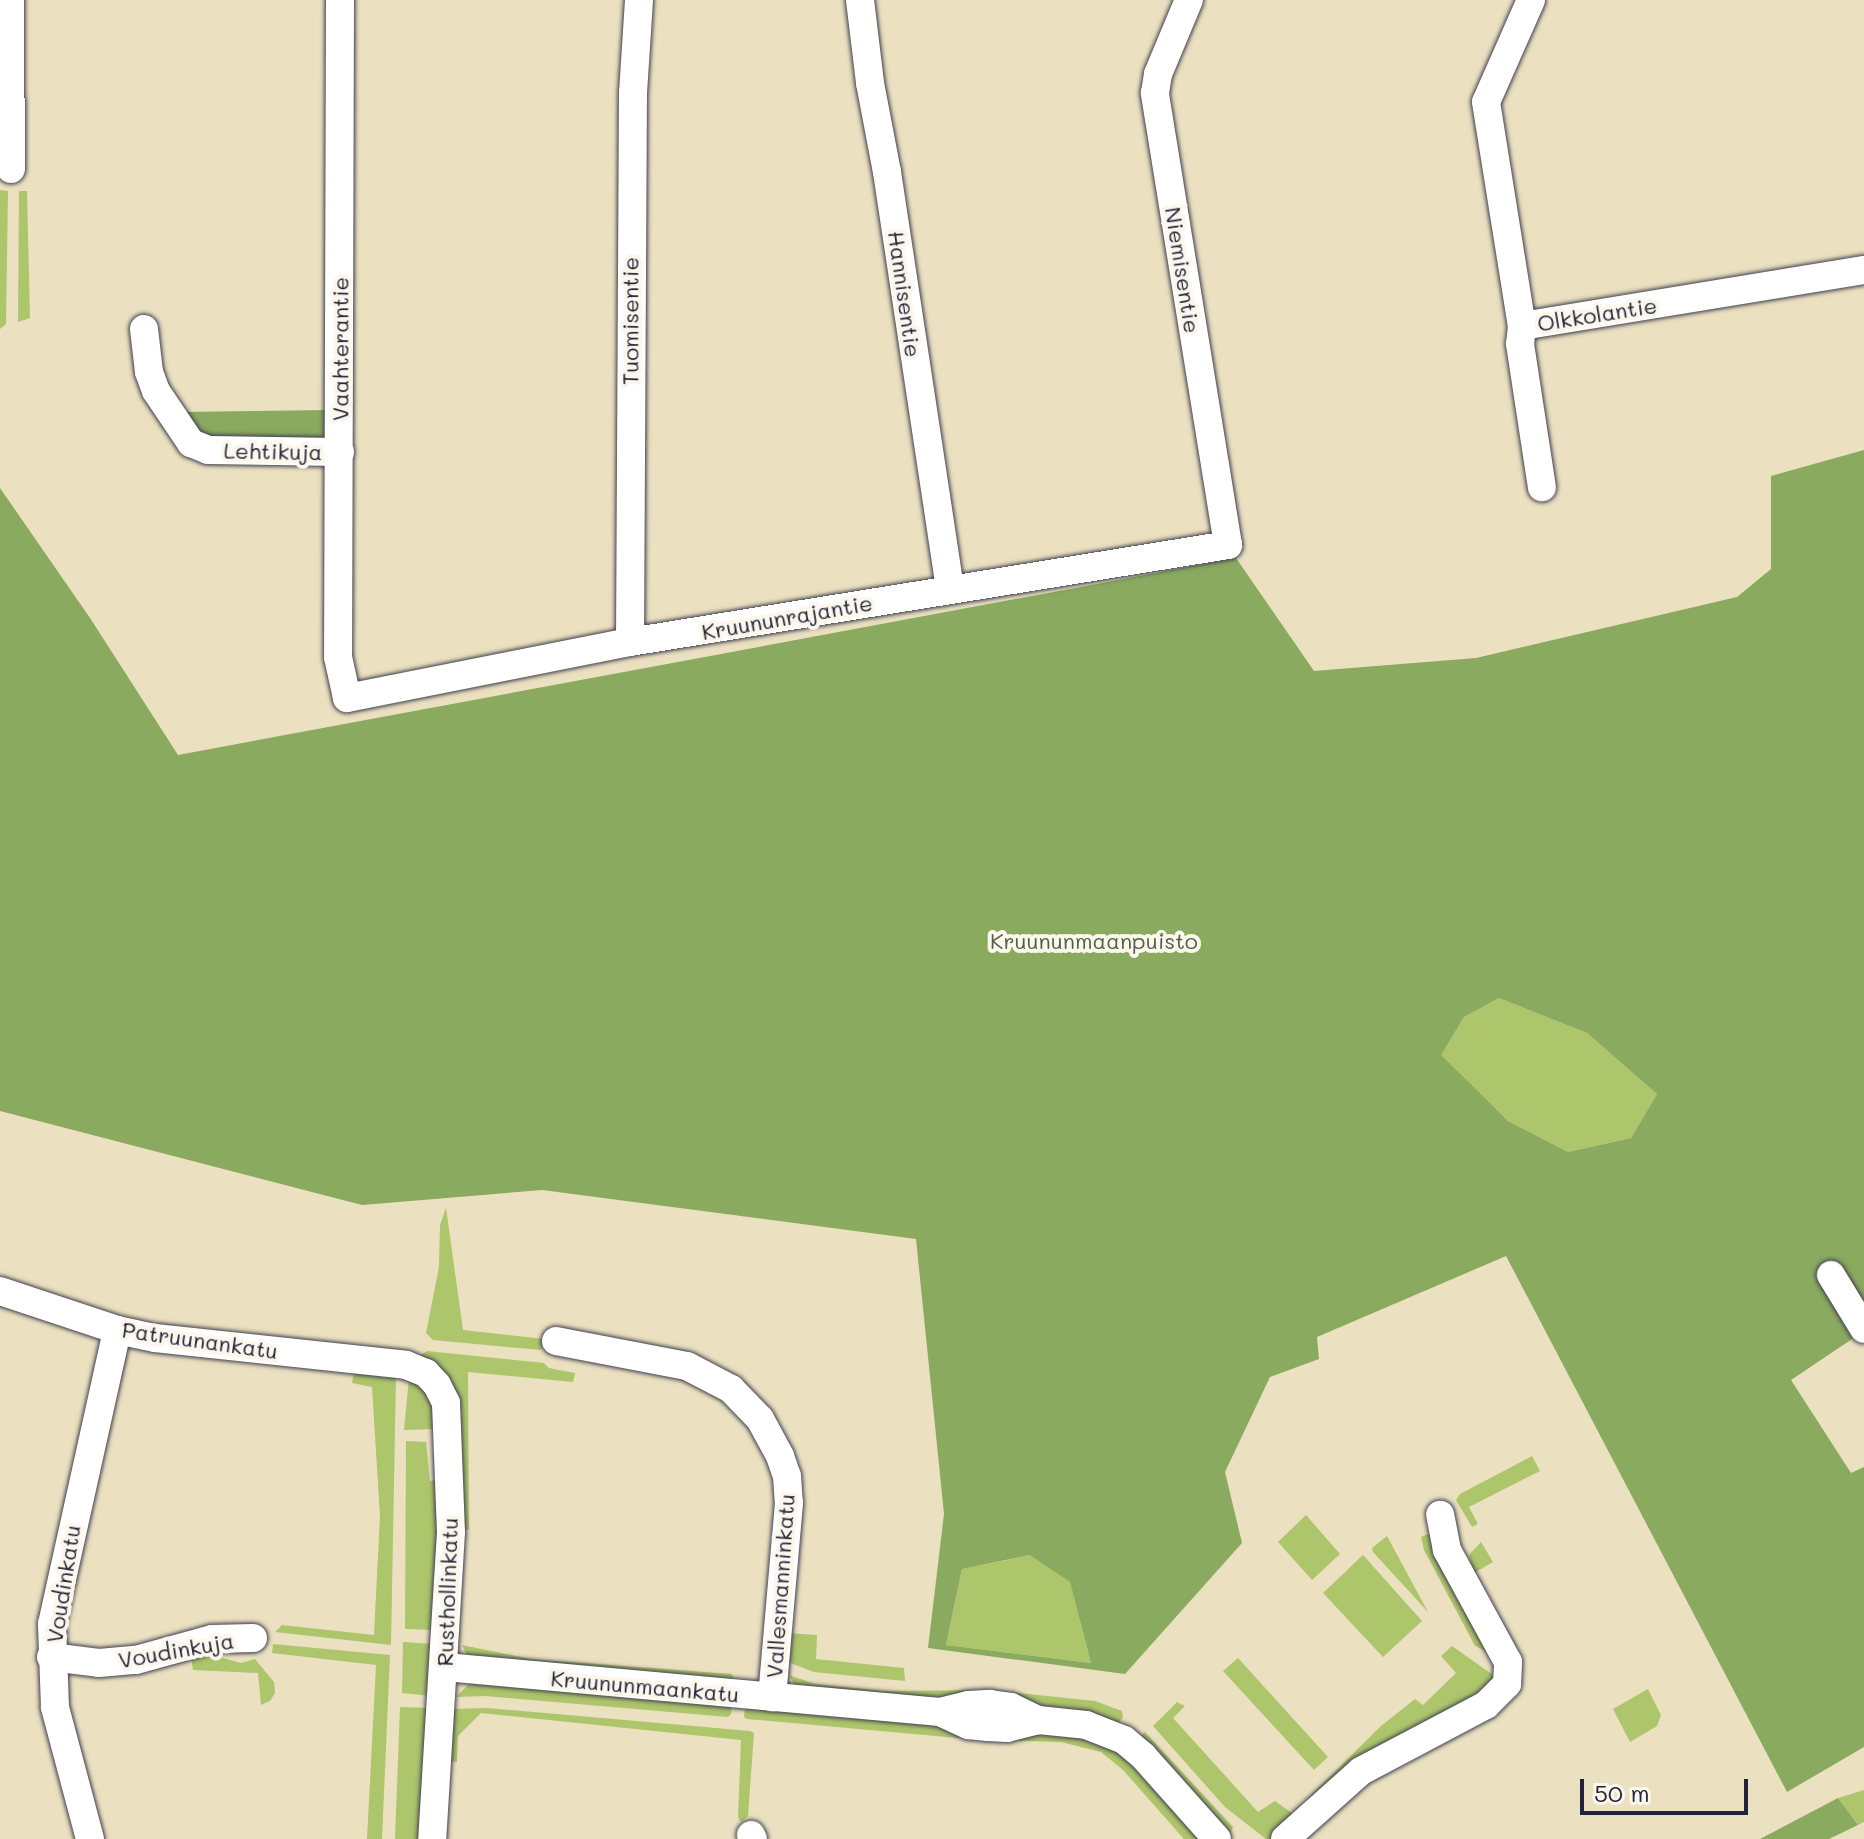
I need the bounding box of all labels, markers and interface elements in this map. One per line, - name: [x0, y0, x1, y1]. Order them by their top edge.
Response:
- street label: Niemisentie: [1160, 205, 1206, 335]
- street label: Hannisentie: [883, 229, 927, 359]
- street label: Tuomisentie: [617, 257, 643, 385]
- street label: Vaahterantie: [327, 277, 353, 421]
- street label: Olkkolantie: [1535, 292, 1659, 336]
- street label: Lehtikuja: [223, 437, 323, 465]
- street label: Kruununrajantie: [700, 589, 874, 645]
- park label: Kruununmaanpuisto: [990, 928, 1198, 954]
- street label: Patruunankatu: [120, 1316, 280, 1364]
- street label: Vallesmanninkatu: [760, 1493, 800, 1679]
- street label: Rusthollinkatu: [431, 1517, 463, 1667]
- street label: Voudinkatu: [41, 1523, 85, 1645]
- street label: Voudinkuja: [116, 1627, 236, 1673]
- street label: Kruununmaankatu: [550, 1665, 740, 1707]
- scale bar: [1584, 1763, 1752, 1813]
- text: 50 m: [1594, 1777, 1650, 1808]

